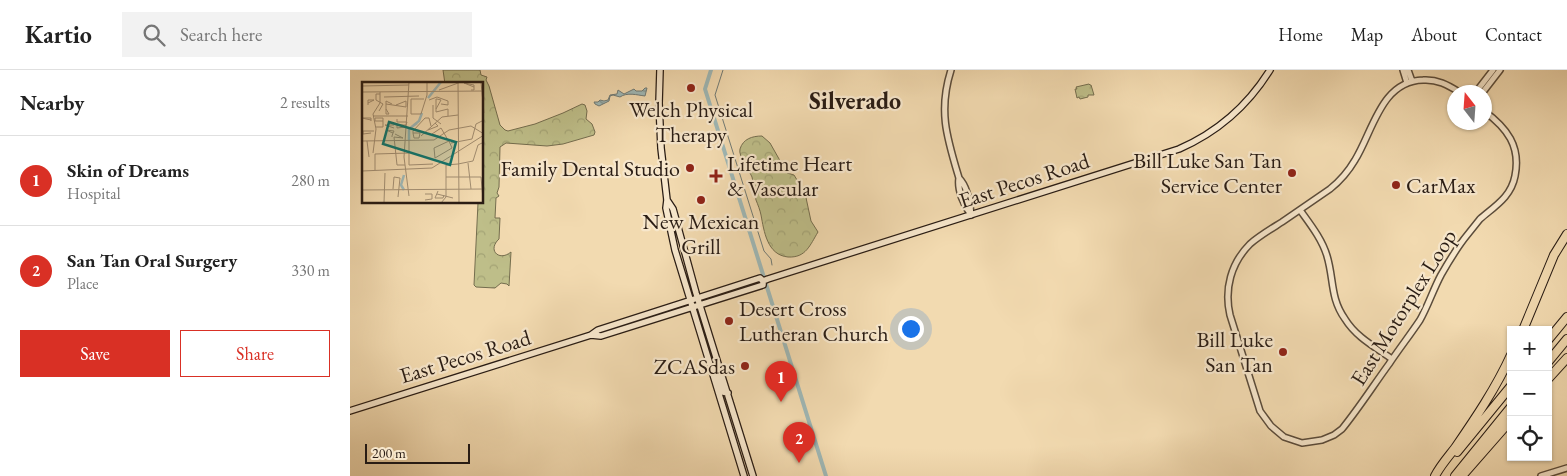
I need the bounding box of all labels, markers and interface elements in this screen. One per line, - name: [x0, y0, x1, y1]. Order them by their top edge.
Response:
- search box: [122, 12, 472, 57]
- text: Kartio: [25, 19, 92, 50]
- icon: search: [140, 21, 168, 49]
- text: Search here: [180, 22, 262, 47]
- text: Home: [1278, 23, 1323, 46]
- text: Map: [1351, 23, 1383, 46]
- text: About: [1411, 23, 1457, 46]
- text: Contact: [1485, 23, 1542, 46]
- inset map: [362, 82, 484, 204]
- marker: Welch Physical Therapy: [685, 82, 697, 94]
- district label: Silverado: [809, 85, 901, 116]
- north arrow: [1447, 85, 1492, 130]
- text: Nearby: [20, 89, 84, 116]
- text: 2 results: [280, 92, 330, 113]
- place label: Welch Physical Therapy: [629, 95, 753, 149]
- street label: East Pecos Road: [955, 145, 1094, 215]
- place label: Bill Luke San Tan Service Center: [1133, 146, 1283, 200]
- place label: Lifetime Heart & Vascular: [727, 149, 852, 203]
- place label: Family Dental Studio: [501, 154, 680, 183]
- text: Skin of Dreams: [67, 158, 189, 183]
- marker: Family Dental Studio: [684, 162, 696, 174]
- marker: Bill Luke San Tan Service Center: [1286, 167, 1298, 179]
- marker: Lifetime Heart & Vascular: [709, 169, 723, 183]
- text: 1: [32, 170, 40, 191]
- text: 280 m: [291, 170, 330, 191]
- place label: CarMax: [1406, 171, 1476, 200]
- marker: CarMax: [1390, 179, 1402, 191]
- text: Hospital: [67, 183, 121, 204]
- marker: New Mexican Grill: [695, 194, 707, 206]
- place label: New Mexican Grill: [643, 207, 760, 261]
- street label: East Motorplex Loop: [1344, 224, 1463, 391]
- text: San Tan Oral Surgery: [67, 248, 237, 273]
- text: 2: [32, 260, 40, 281]
- text: 330 m: [291, 260, 330, 281]
- text: Place: [67, 273, 99, 294]
- place label: Desert Cross Lutheran Church: [739, 294, 889, 348]
- marker: Desert Cross Lutheran Church: [723, 315, 735, 327]
- your location: [898, 316, 924, 342]
- street label: East Pecos Road: [396, 323, 535, 390]
- place label: Bill Luke San Tan: [1196, 325, 1273, 379]
- map controls: [1507, 326, 1552, 461]
- button: +: [1507, 326, 1552, 371]
- button: Save: [20, 330, 170, 377]
- button: Share: [180, 330, 330, 377]
- marker: Bill Luke San Tan: [1277, 346, 1289, 358]
- place label: ZCASdas: [654, 352, 735, 381]
- marker: ZCASdas: [739, 360, 751, 372]
- pin: 1: [765, 361, 797, 402]
- button: −: [1507, 371, 1552, 416]
- button: locate: [1507, 416, 1552, 461]
- pin: 2: [783, 422, 815, 463]
- scale bar: [365, 441, 470, 464]
- text: 200 m: [372, 444, 406, 462]

